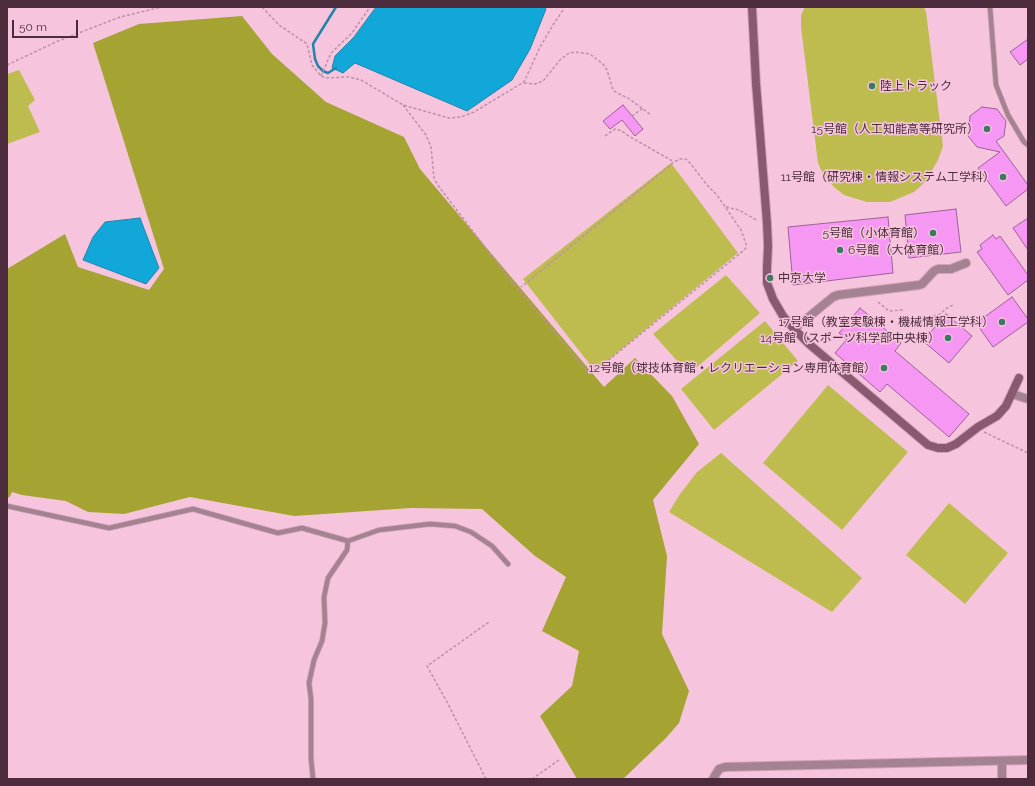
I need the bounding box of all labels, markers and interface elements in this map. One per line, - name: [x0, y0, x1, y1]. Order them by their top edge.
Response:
- scale bar: [14, 12, 80, 38]
- text: 50 m: [19, 20, 47, 34]
- place label: 陸上トラック: [880, 79, 952, 93]
- marker: 陸上トラック: [867, 81, 877, 91]
- place label: 15号館（人工知能高等研究所）: [811, 122, 979, 136]
- marker: 15号館（人工知能高等研究所）: [982, 124, 992, 134]
- place label: 11号館（研究棟・情報システム工学科）: [781, 170, 995, 184]
- marker: 11号館（研究棟・情報システム工学科）: [998, 172, 1008, 182]
- place label: 5号館（小体育館）: [822, 226, 925, 240]
- marker: 5号館（小体育館）: [928, 228, 938, 238]
- place label: 6号館（大体育館）: [848, 243, 951, 257]
- marker: 6号館（大体育館）: [835, 245, 845, 255]
- place label: 中京大学: [778, 271, 826, 285]
- marker: 中京大学: [765, 273, 775, 283]
- place label: 17号館（教室実験棟・機械情報工学科）: [779, 315, 994, 329]
- marker: 17号館（教室実験棟・機械情報工学科）: [997, 317, 1007, 327]
- place label: 14号館（スポーツ科学部中央棟）: [760, 331, 940, 345]
- marker: 14号館（スポーツ科学部中央棟）: [943, 333, 953, 343]
- place label: 12号館（球技体育館・レクリエーション専用体育館）: [589, 361, 876, 375]
- marker: 12号館（球技体育館・レクリエーション専用体育館）: [879, 363, 889, 373]

